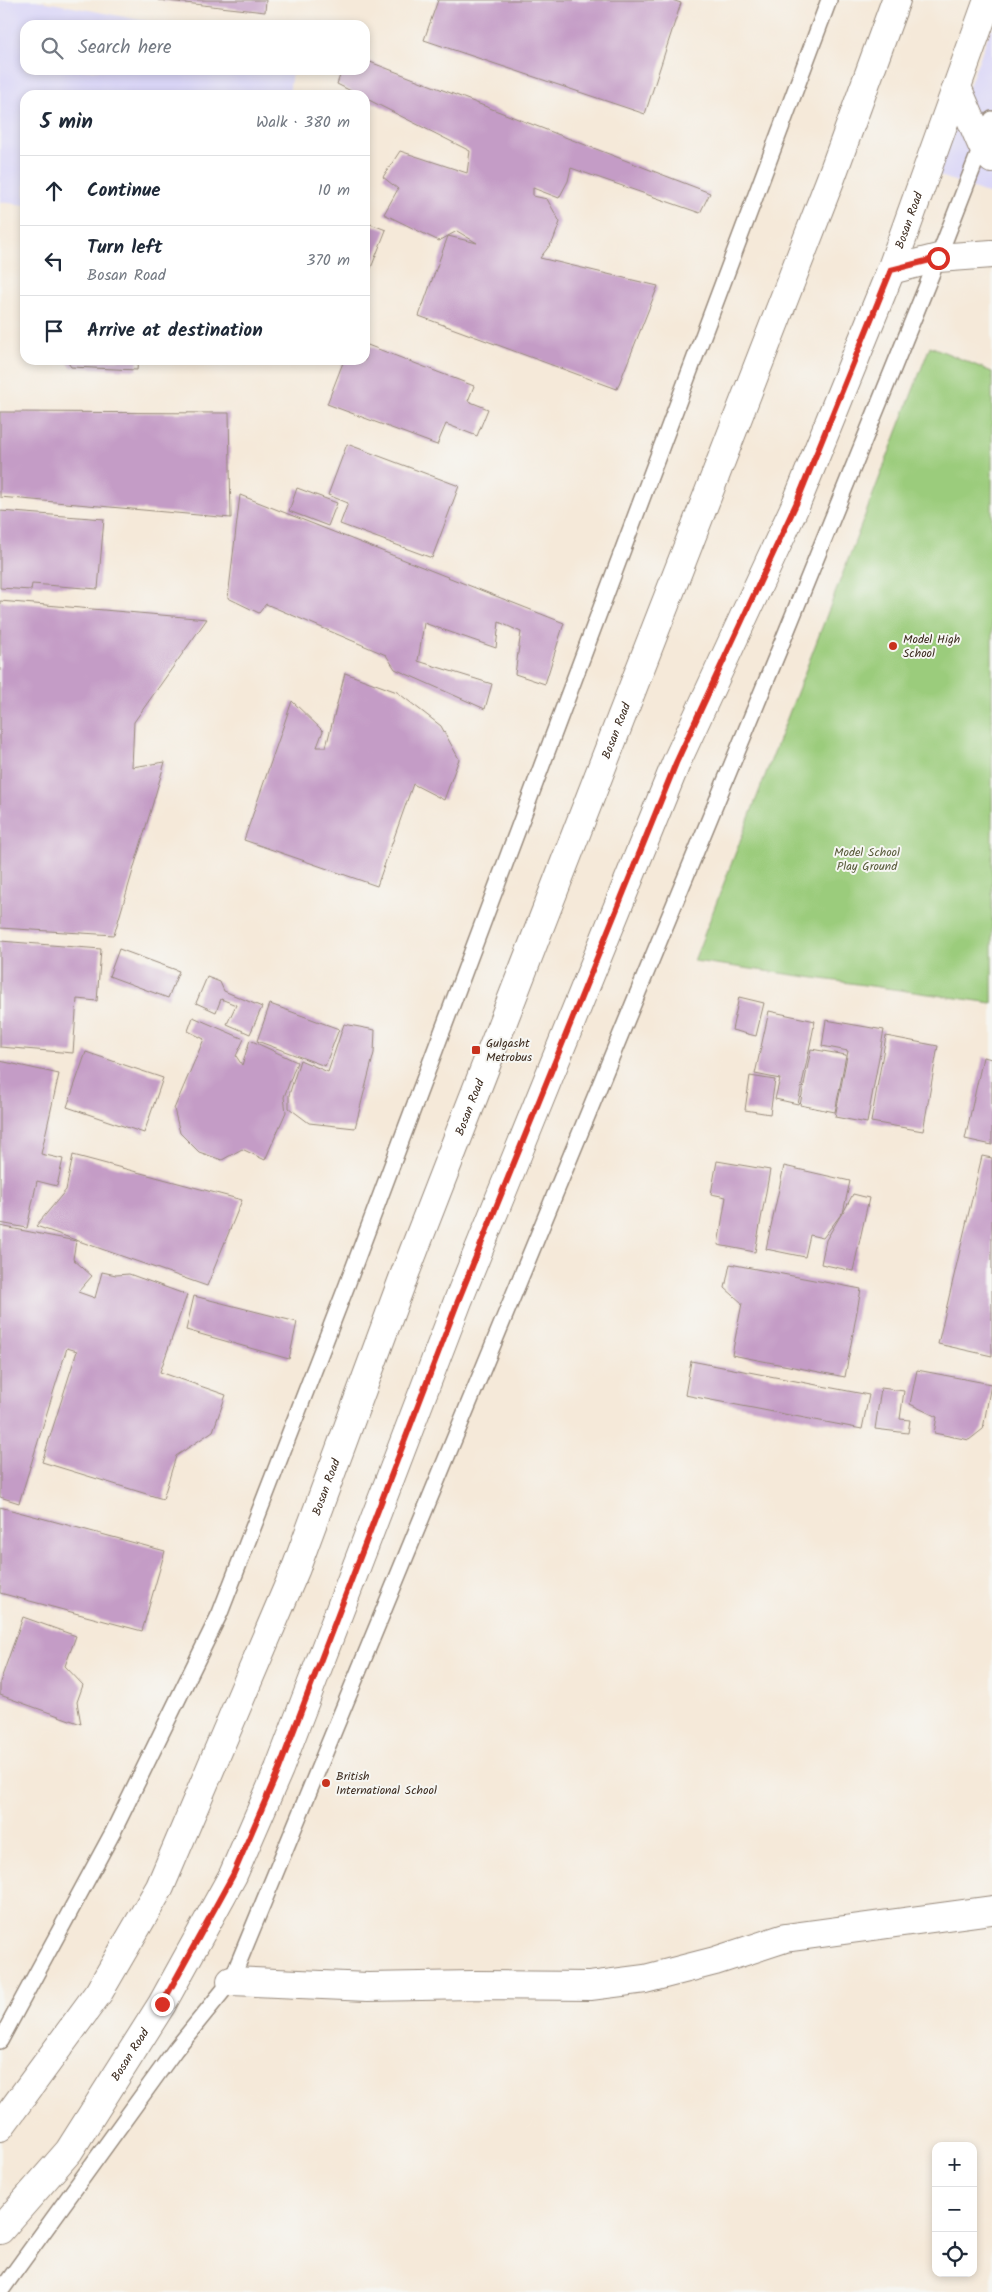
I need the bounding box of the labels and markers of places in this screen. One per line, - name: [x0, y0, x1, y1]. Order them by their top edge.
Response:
- place label: Model High School: [903, 630, 960, 663]
- marker: Model High School: [887, 640, 899, 652]
- place label: Gulgasht Metrobus: [486, 1034, 532, 1067]
- marker: Gulgasht Metrobus: [470, 1044, 482, 1056]
- place label: British International School: [336, 1767, 437, 1800]
- marker: British International School: [320, 1777, 332, 1789]

